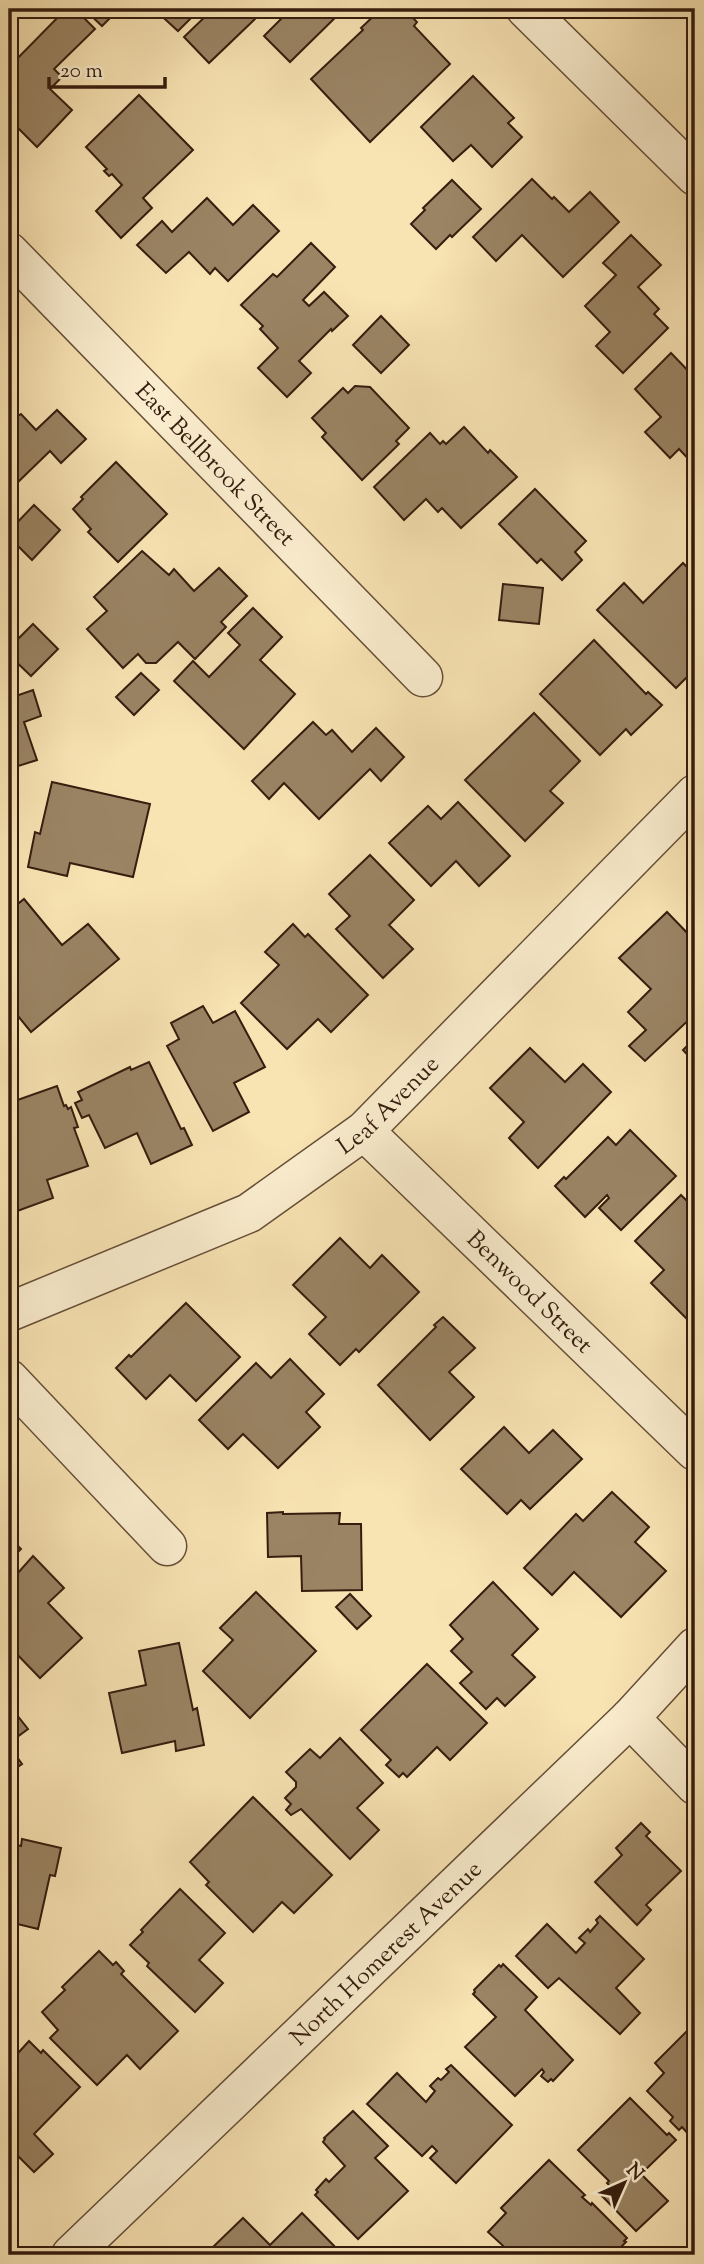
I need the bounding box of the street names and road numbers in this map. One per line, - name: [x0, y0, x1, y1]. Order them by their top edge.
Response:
- street label: East Bellbrook Street: [126, 376, 302, 555]
- street label: Leaf Avenue: [331, 1049, 448, 1164]
- street label: Benwood Street: [458, 1224, 599, 1362]
- street label: North Homerest Avenue: [283, 1854, 490, 2055]

